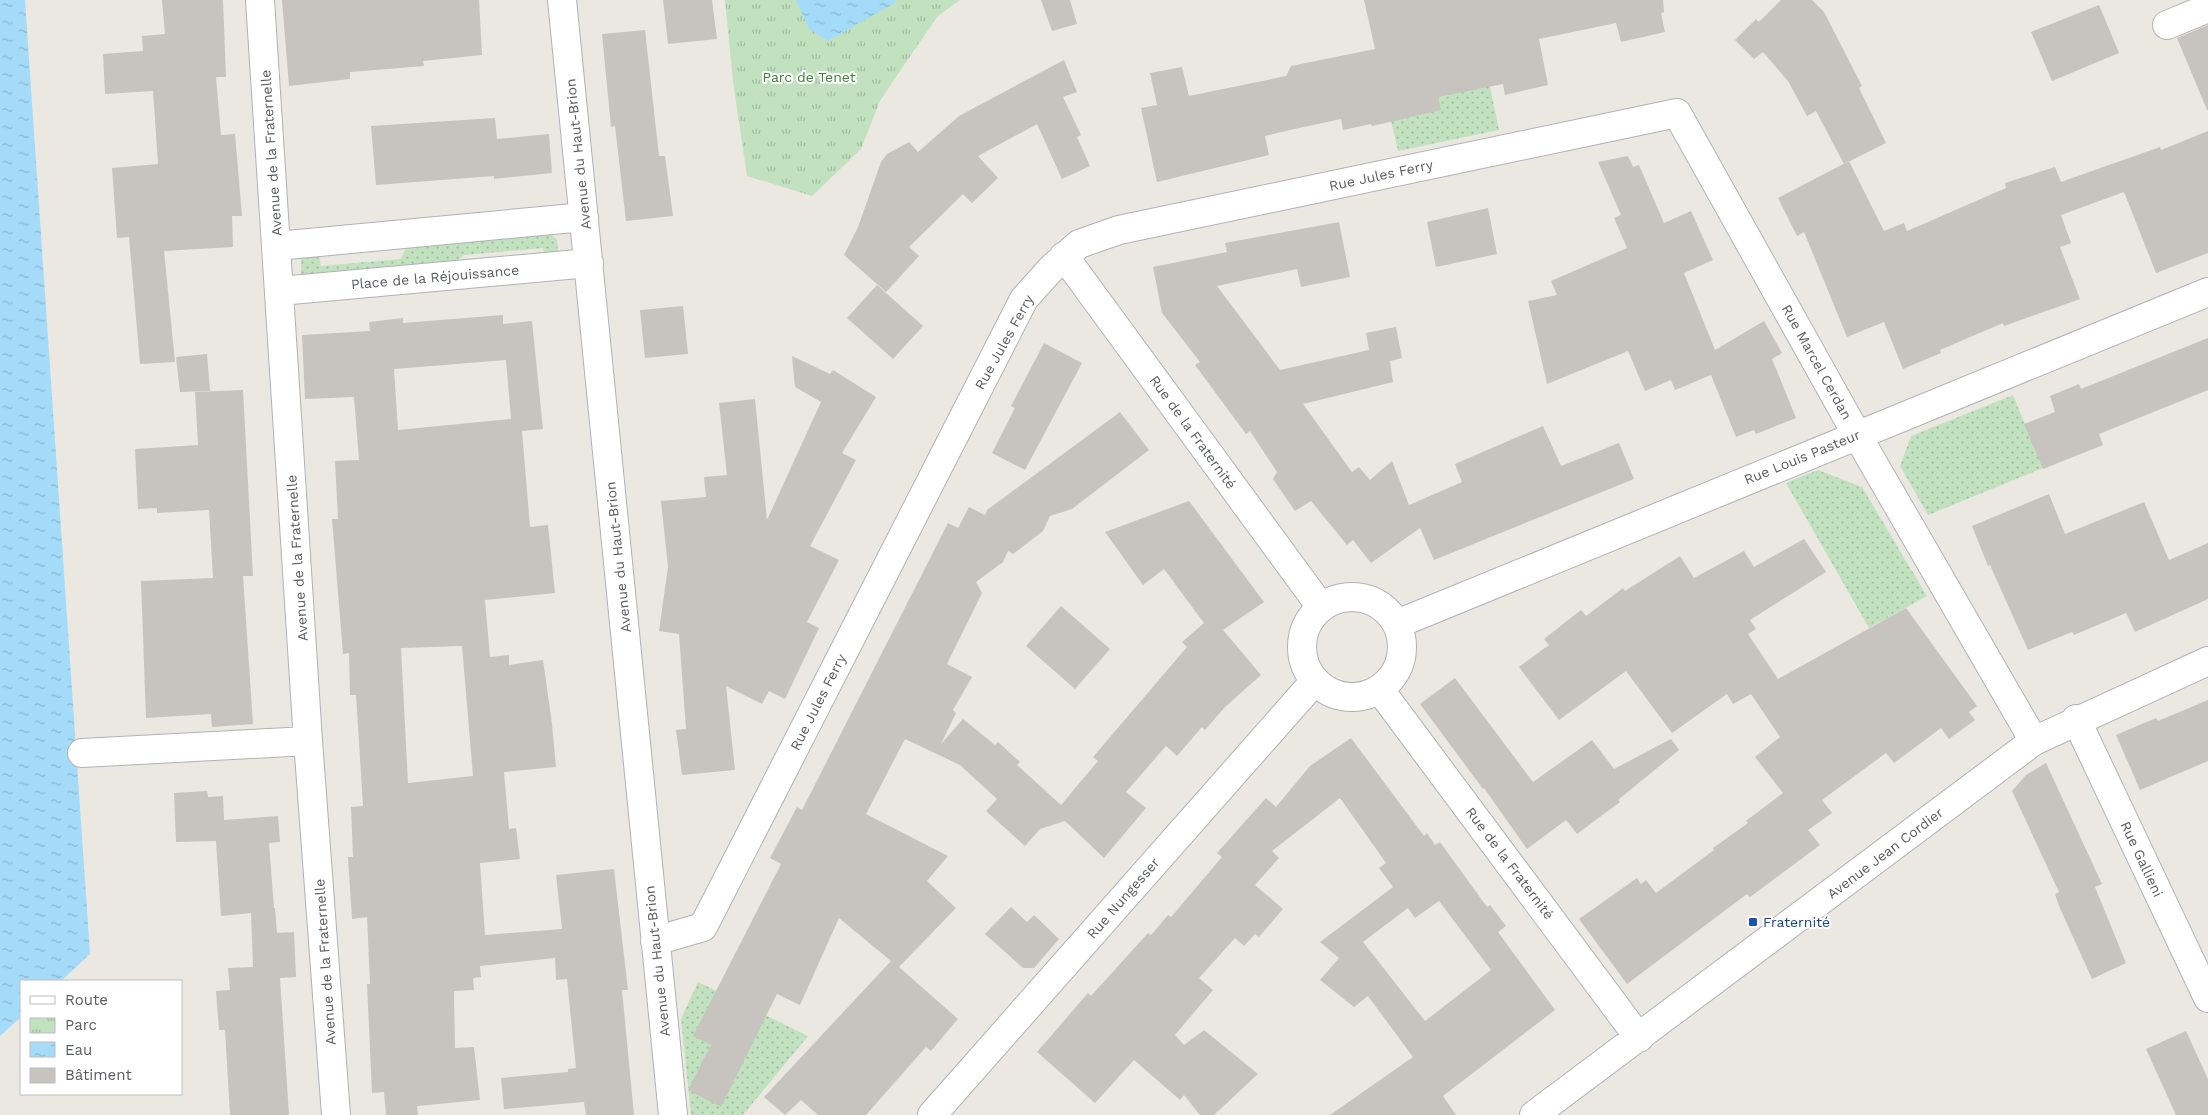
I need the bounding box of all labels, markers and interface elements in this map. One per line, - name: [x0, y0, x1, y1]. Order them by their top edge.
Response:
- street label: Avenue de la Fraternelle: [257, 69, 285, 237]
- park label: Parc de Tenet: [762, 69, 856, 85]
- street label: Avenue du Haut-Brion: [562, 78, 594, 230]
- street label: Rue Jules Ferry: [1328, 156, 1435, 194]
- street label: Place de la Réjouissance: [350, 262, 520, 292]
- street label: Rue Jules Ferry: [971, 291, 1037, 392]
- street label: Rue Marcel Cerdan: [1779, 302, 1855, 422]
- street label: Rue de la Fraternité: [1147, 372, 1239, 492]
- street label: Rue Louis Pasteur: [1742, 426, 1863, 488]
- street label: Avenue de la Fraternelle: [283, 474, 311, 642]
- street label: Avenue du Haut-Brion: [602, 481, 634, 633]
- street label: Rue Jules Ferry: [787, 651, 849, 753]
- street label: Rue de la Fraternité: [1463, 804, 1557, 922]
- street label: Avenue Jean Cordier: [1824, 804, 1946, 902]
- street label: Rue Gallieni: [2118, 819, 2166, 899]
- street label: Rue Nungesser: [1083, 854, 1163, 942]
- street label: Avenue de la Fraternelle: [311, 878, 339, 1046]
- street label: Avenue du Haut-Brion: [641, 885, 673, 1037]
- place label: Fraternité: [1763, 914, 1830, 930]
- marker: Fraternité: [1747, 916, 1759, 928]
- legend: [20, 980, 182, 1095]
- text: Route: [65, 991, 108, 1009]
- text: Parc: [65, 1016, 97, 1034]
- text: Eau: [65, 1041, 92, 1059]
- text: Bâtiment: [65, 1066, 132, 1084]

